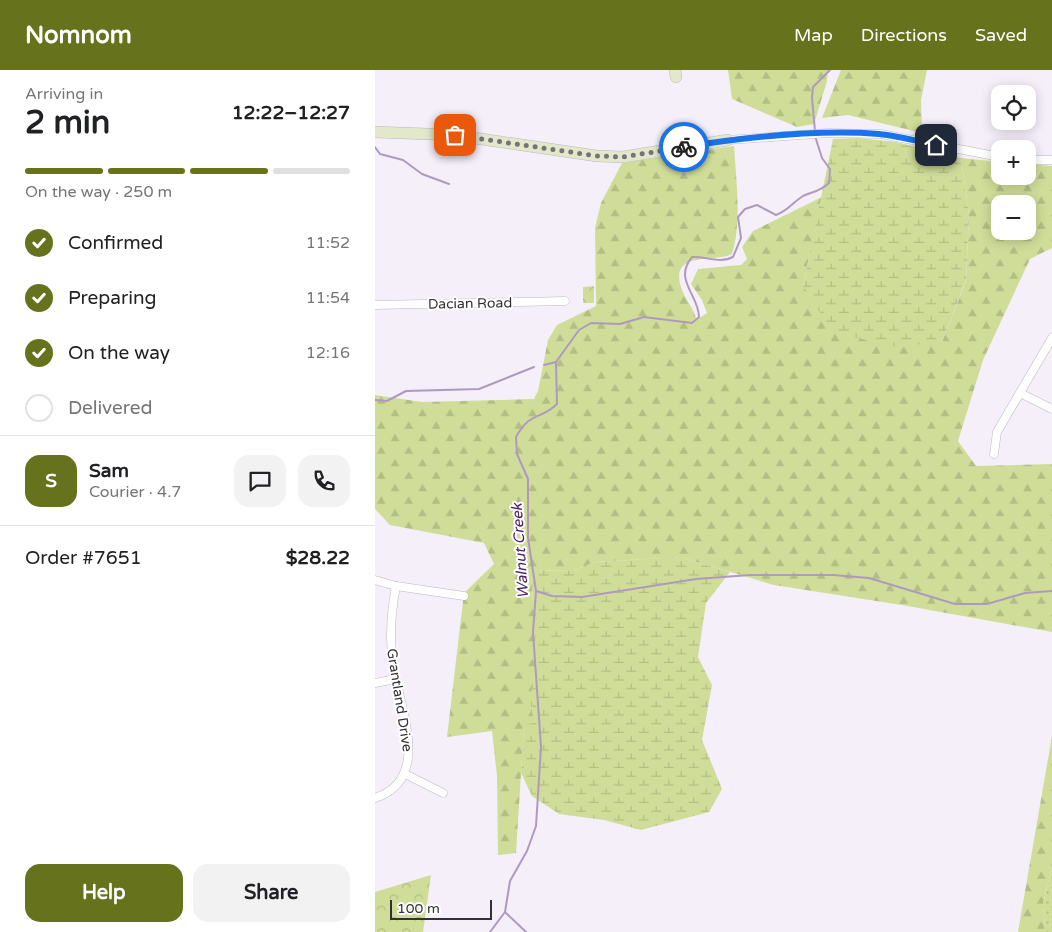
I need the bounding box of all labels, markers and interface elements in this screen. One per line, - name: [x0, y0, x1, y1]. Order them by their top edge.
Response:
- text: Nomnom: [25, 21, 132, 50]
- text: Map: [794, 24, 833, 46]
- text: Directions: [861, 24, 947, 46]
- text: Saved: [975, 24, 1027, 46]
- text: Arriving in: [25, 84, 103, 104]
- map controls: [991, 85, 1036, 240]
- button: locate: [991, 85, 1036, 130]
- text: 12:22–12:27: [232, 102, 350, 124]
- text: 2 min: [25, 104, 110, 142]
- pin: [434, 114, 476, 156]
- icon: bag: [441, 121, 469, 149]
- courier: [659, 122, 709, 172]
- pin: [915, 124, 957, 166]
- icon: home: [922, 131, 950, 159]
- icon: bike: [670, 133, 698, 161]
- button: +: [991, 140, 1036, 185]
- text: On the way · 250 m: [25, 182, 172, 202]
- button: −: [991, 195, 1036, 240]
- icon: check: [25, 229, 53, 257]
- text: Confirmed: [68, 232, 163, 254]
- text: 11:52: [306, 233, 350, 253]
- icon: check: [25, 284, 53, 312]
- text: Preparing: [68, 287, 157, 309]
- text: 11:54: [306, 288, 350, 308]
- street label: Dacian Road: [428, 294, 512, 313]
- icon: check: [25, 339, 53, 367]
- text: On the way: [68, 342, 170, 364]
- text: 12:16: [306, 343, 350, 363]
- text: Delivered: [68, 397, 153, 419]
- button: chat: [234, 455, 286, 507]
- button: phone: [298, 455, 350, 507]
- text: Sam: [89, 460, 129, 482]
- text: S: [45, 470, 57, 492]
- text: Courier · 4.7: [89, 482, 181, 502]
- water label: Walnut Creek: [508, 501, 532, 599]
- text: Order #7651: [25, 547, 142, 569]
- text: $28.22: [286, 547, 350, 569]
- street label: Grantland Drive: [383, 647, 416, 753]
- button: Help: [25, 864, 183, 922]
- button: Share: [193, 864, 350, 922]
- scale bar: [390, 897, 493, 920]
- text: 100 m: [397, 900, 440, 917]

